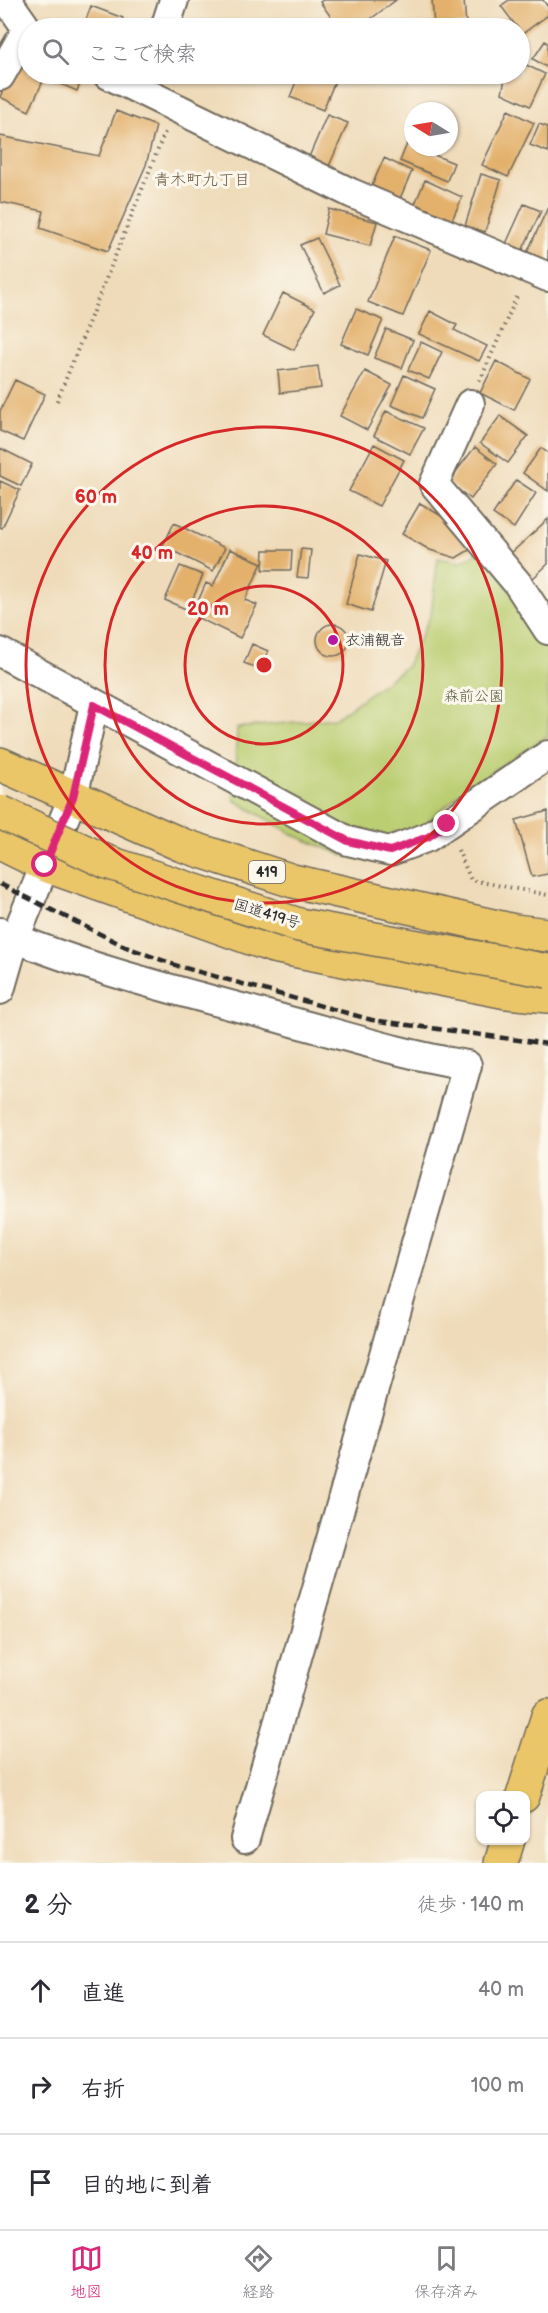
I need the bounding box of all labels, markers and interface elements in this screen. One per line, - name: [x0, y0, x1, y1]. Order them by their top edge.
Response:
- search box: [18, 18, 530, 84]
- icon: search: [39, 35, 72, 68]
- text: ここで検索: [87, 41, 197, 68]
- north arrow: [404, 102, 458, 156]
- district label: 青木町九丁目: [154, 171, 250, 190]
- text: 60 m: [75, 487, 117, 508]
- text: 40 m: [131, 543, 173, 564]
- text: 20 m: [187, 599, 229, 620]
- place label: 衣浦観音: [345, 631, 405, 650]
- marker: 衣浦観音: [326, 633, 340, 647]
- centre of rings: [254, 655, 274, 675]
- park label: 森前公園: [444, 687, 504, 706]
- route end: [433, 810, 459, 836]
- route start: [31, 851, 57, 877]
- road number: 419: [249, 861, 285, 883]
- street label: 国道419号: [231, 895, 303, 933]
- map controls: [476, 1791, 530, 1845]
- button: locate: [476, 1791, 530, 1845]
- text: 2 分: [24, 1890, 73, 1921]
- text: 徒歩 · 140 m: [417, 1893, 524, 1917]
- icon: ahead: [24, 1974, 57, 2007]
- text: 40 m: [478, 1978, 524, 2002]
- text: 直進: [81, 1980, 125, 2007]
- icon: right: [24, 2070, 57, 2103]
- text: 100 m: [471, 2074, 524, 2098]
- text: 右折: [81, 2076, 125, 2103]
- icon: arrive: [24, 2166, 57, 2199]
- text: 目的地に到着: [81, 2172, 213, 2199]
- tab: 地図: [70, 2242, 103, 2302]
- tab: 経路: [242, 2242, 275, 2302]
- tab: 保存済み: [414, 2242, 478, 2302]

